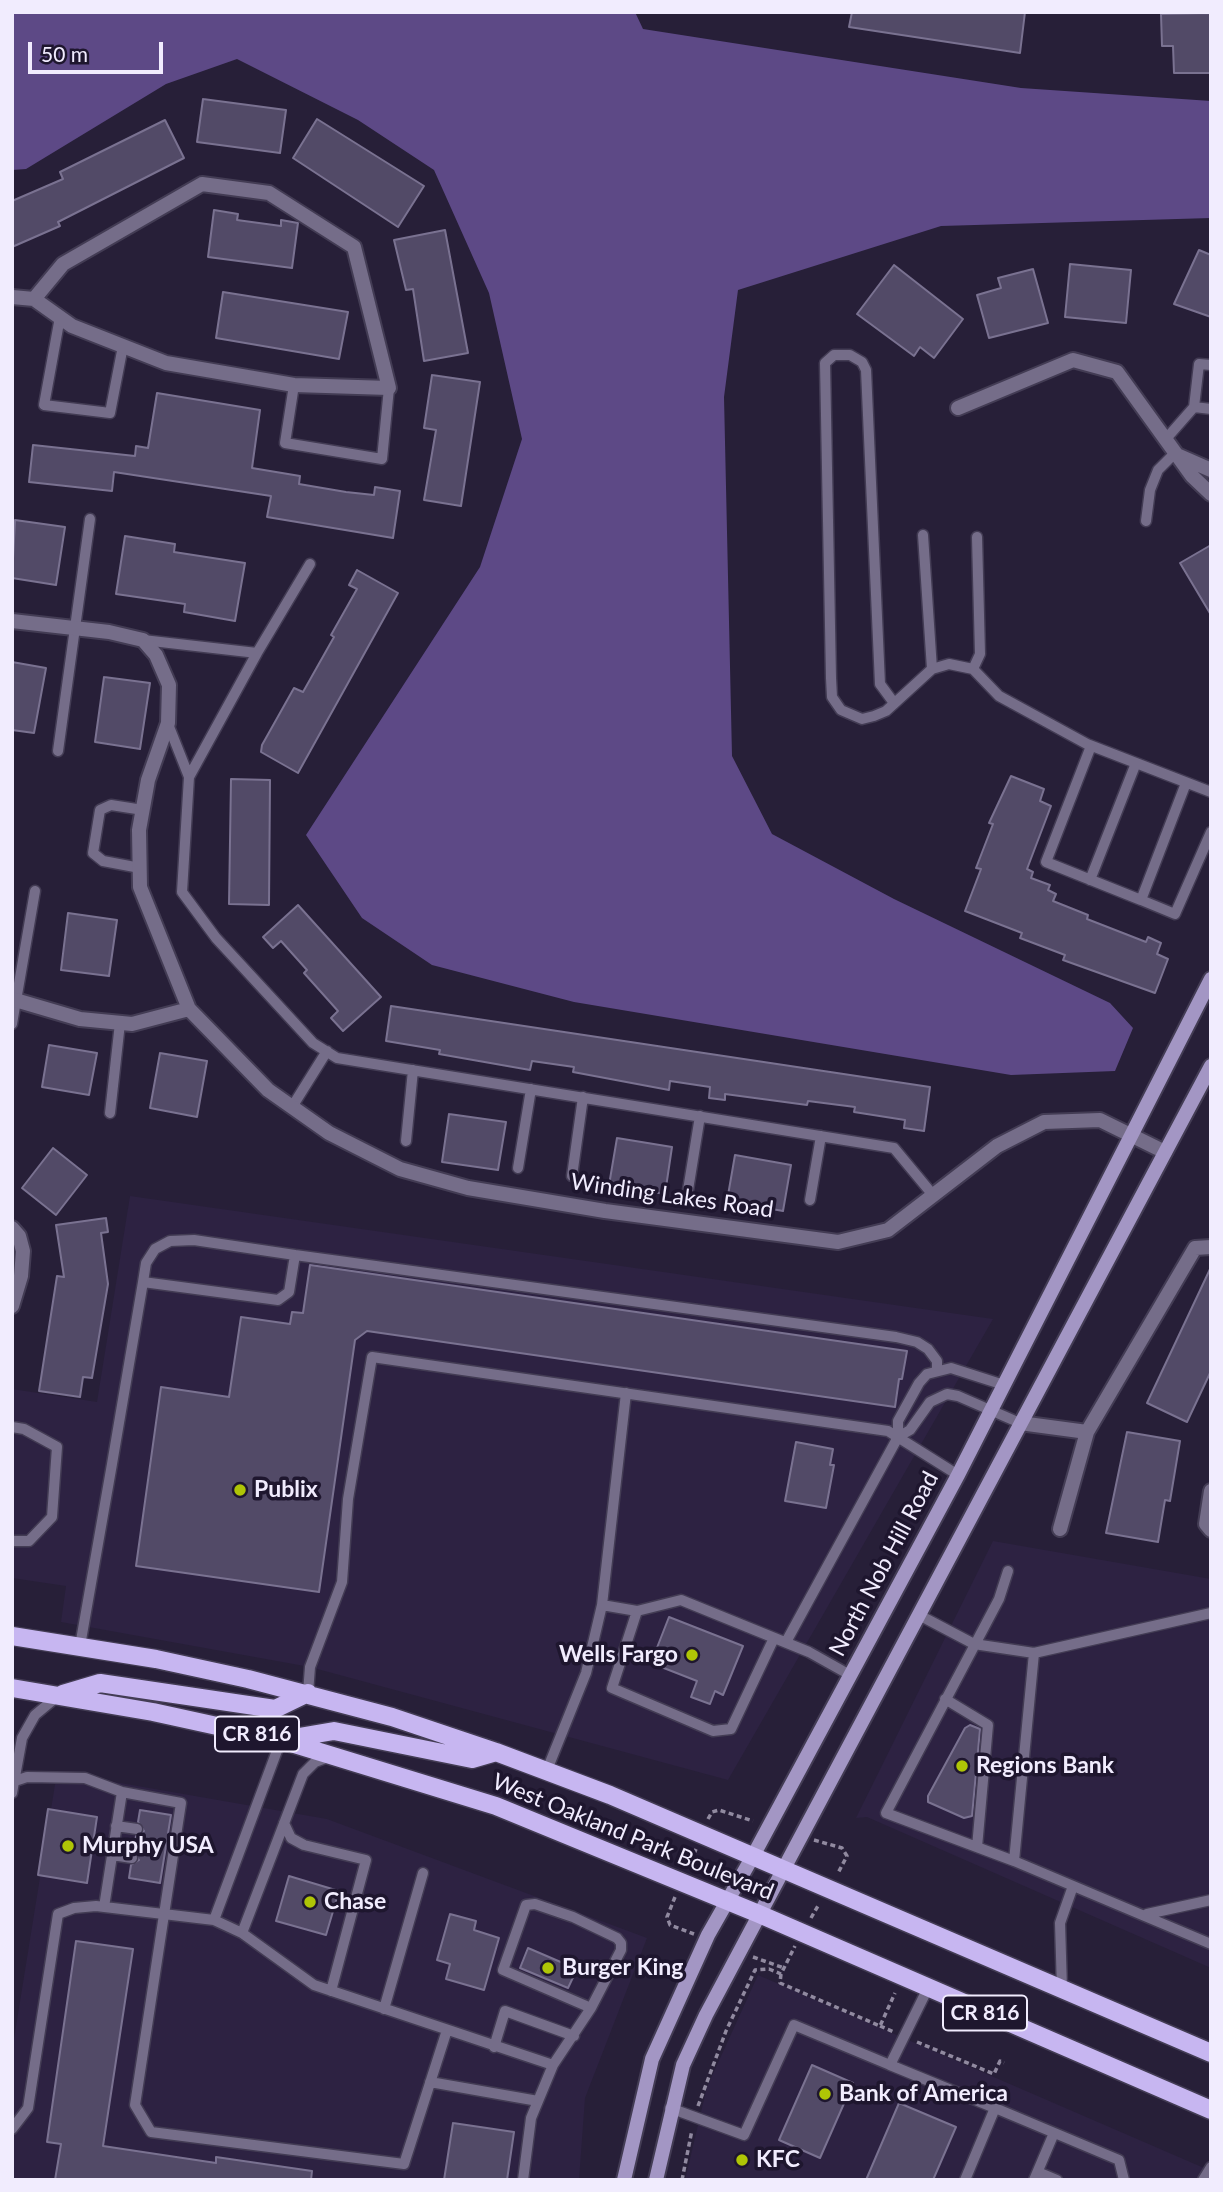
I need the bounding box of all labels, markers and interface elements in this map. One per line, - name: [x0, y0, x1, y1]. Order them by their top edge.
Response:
- scale bar: [32, 28, 166, 72]
- text: 50 m: [41, 41, 88, 66]
- street label: Winding Lakes Road: [569, 1168, 775, 1224]
- street label: North Nob Hill Road: [824, 1467, 944, 1661]
- place label: Publix: [254, 1476, 318, 1504]
- marker: Publix: [232, 1482, 248, 1498]
- place label: Wells Fargo: [559, 1641, 678, 1669]
- marker: Wells Fargo: [684, 1647, 700, 1663]
- road number: CR 816: [215, 1716, 299, 1752]
- place label: Regions Bank: [976, 1752, 1114, 1780]
- marker: Regions Bank: [954, 1758, 970, 1774]
- street label: West Oakland Park Boulevard: [488, 1768, 778, 1906]
- place label: Murphy USA: [82, 1832, 214, 1860]
- marker: Murphy USA: [60, 1838, 76, 1854]
- place label: Chase: [324, 1888, 386, 1916]
- marker: Chase: [302, 1894, 318, 1910]
- place label: Burger King: [562, 1954, 683, 1982]
- marker: Burger King: [540, 1960, 556, 1976]
- road number: CR 816: [943, 1996, 1027, 2030]
- place label: Bank of America: [839, 2080, 1008, 2108]
- marker: Bank of America: [817, 2086, 833, 2102]
- place label: KFC: [756, 2146, 800, 2174]
- marker: KFC: [734, 2152, 750, 2168]

